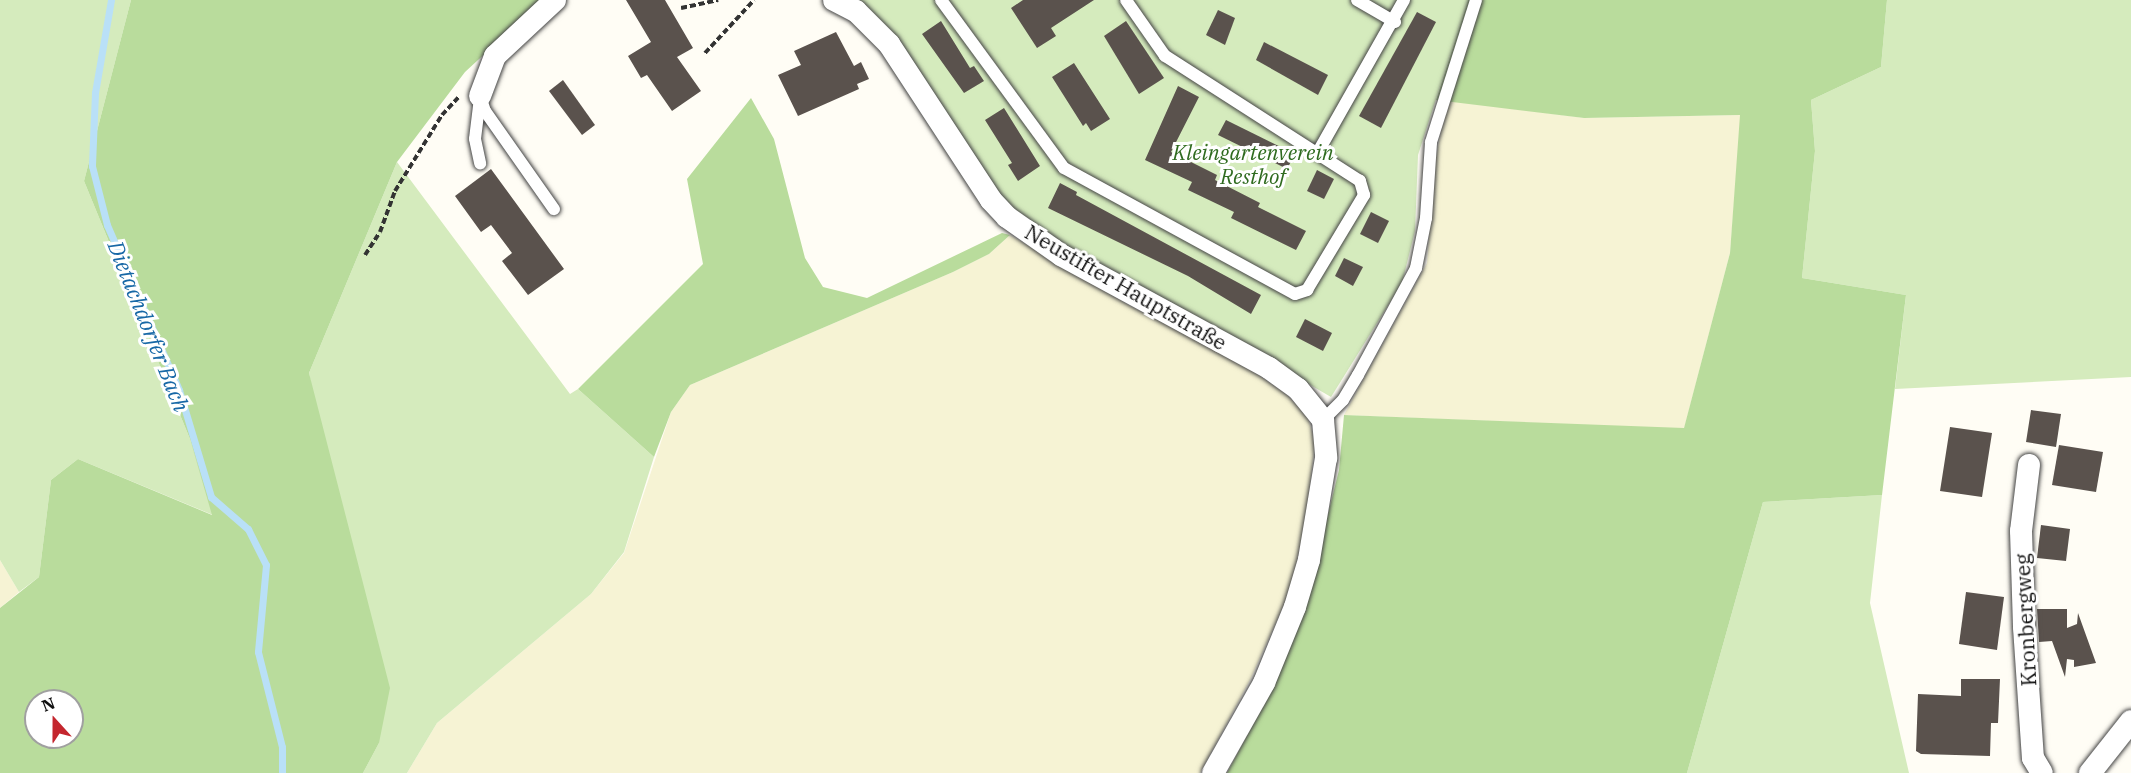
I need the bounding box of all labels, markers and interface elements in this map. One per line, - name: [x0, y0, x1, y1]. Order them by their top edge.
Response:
- park label: Kleingartenverein Resthof: [1172, 139, 1334, 189]
- street label: Neustifter Hauptstraße: [1021, 219, 1231, 355]
- water label: Dietachdorfer Bach: [103, 237, 195, 415]
- street label: Kronbergweg: [2009, 553, 2041, 687]
- north arrow: [24, 689, 84, 749]
- text: N: [39, 692, 58, 716]

